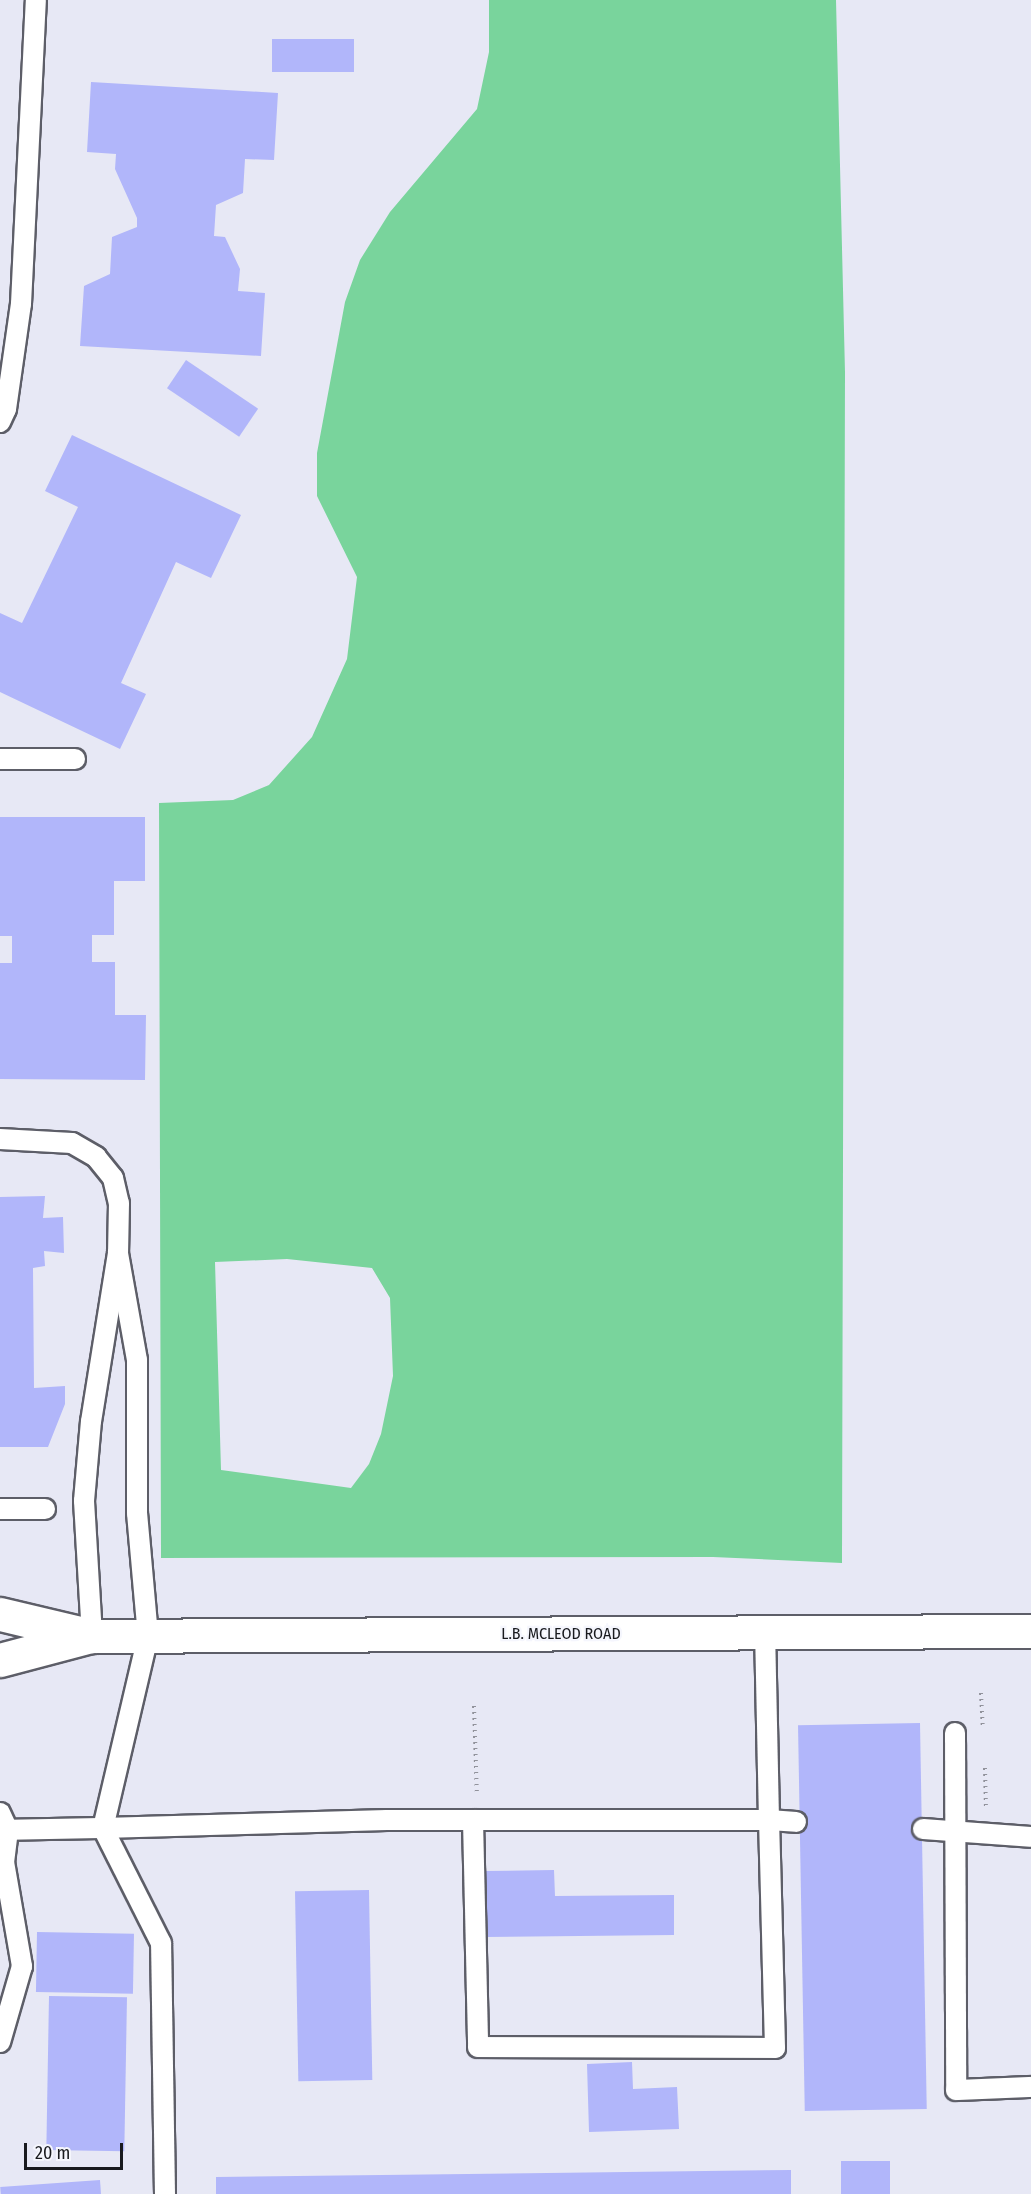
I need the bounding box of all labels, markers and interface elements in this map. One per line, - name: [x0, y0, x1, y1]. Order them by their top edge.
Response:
- street label: L.B. MCLEOD ROAD: [501, 1624, 621, 1644]
- scale bar: [27, 2131, 126, 2169]
- text: 20 m: [35, 2142, 70, 2164]

